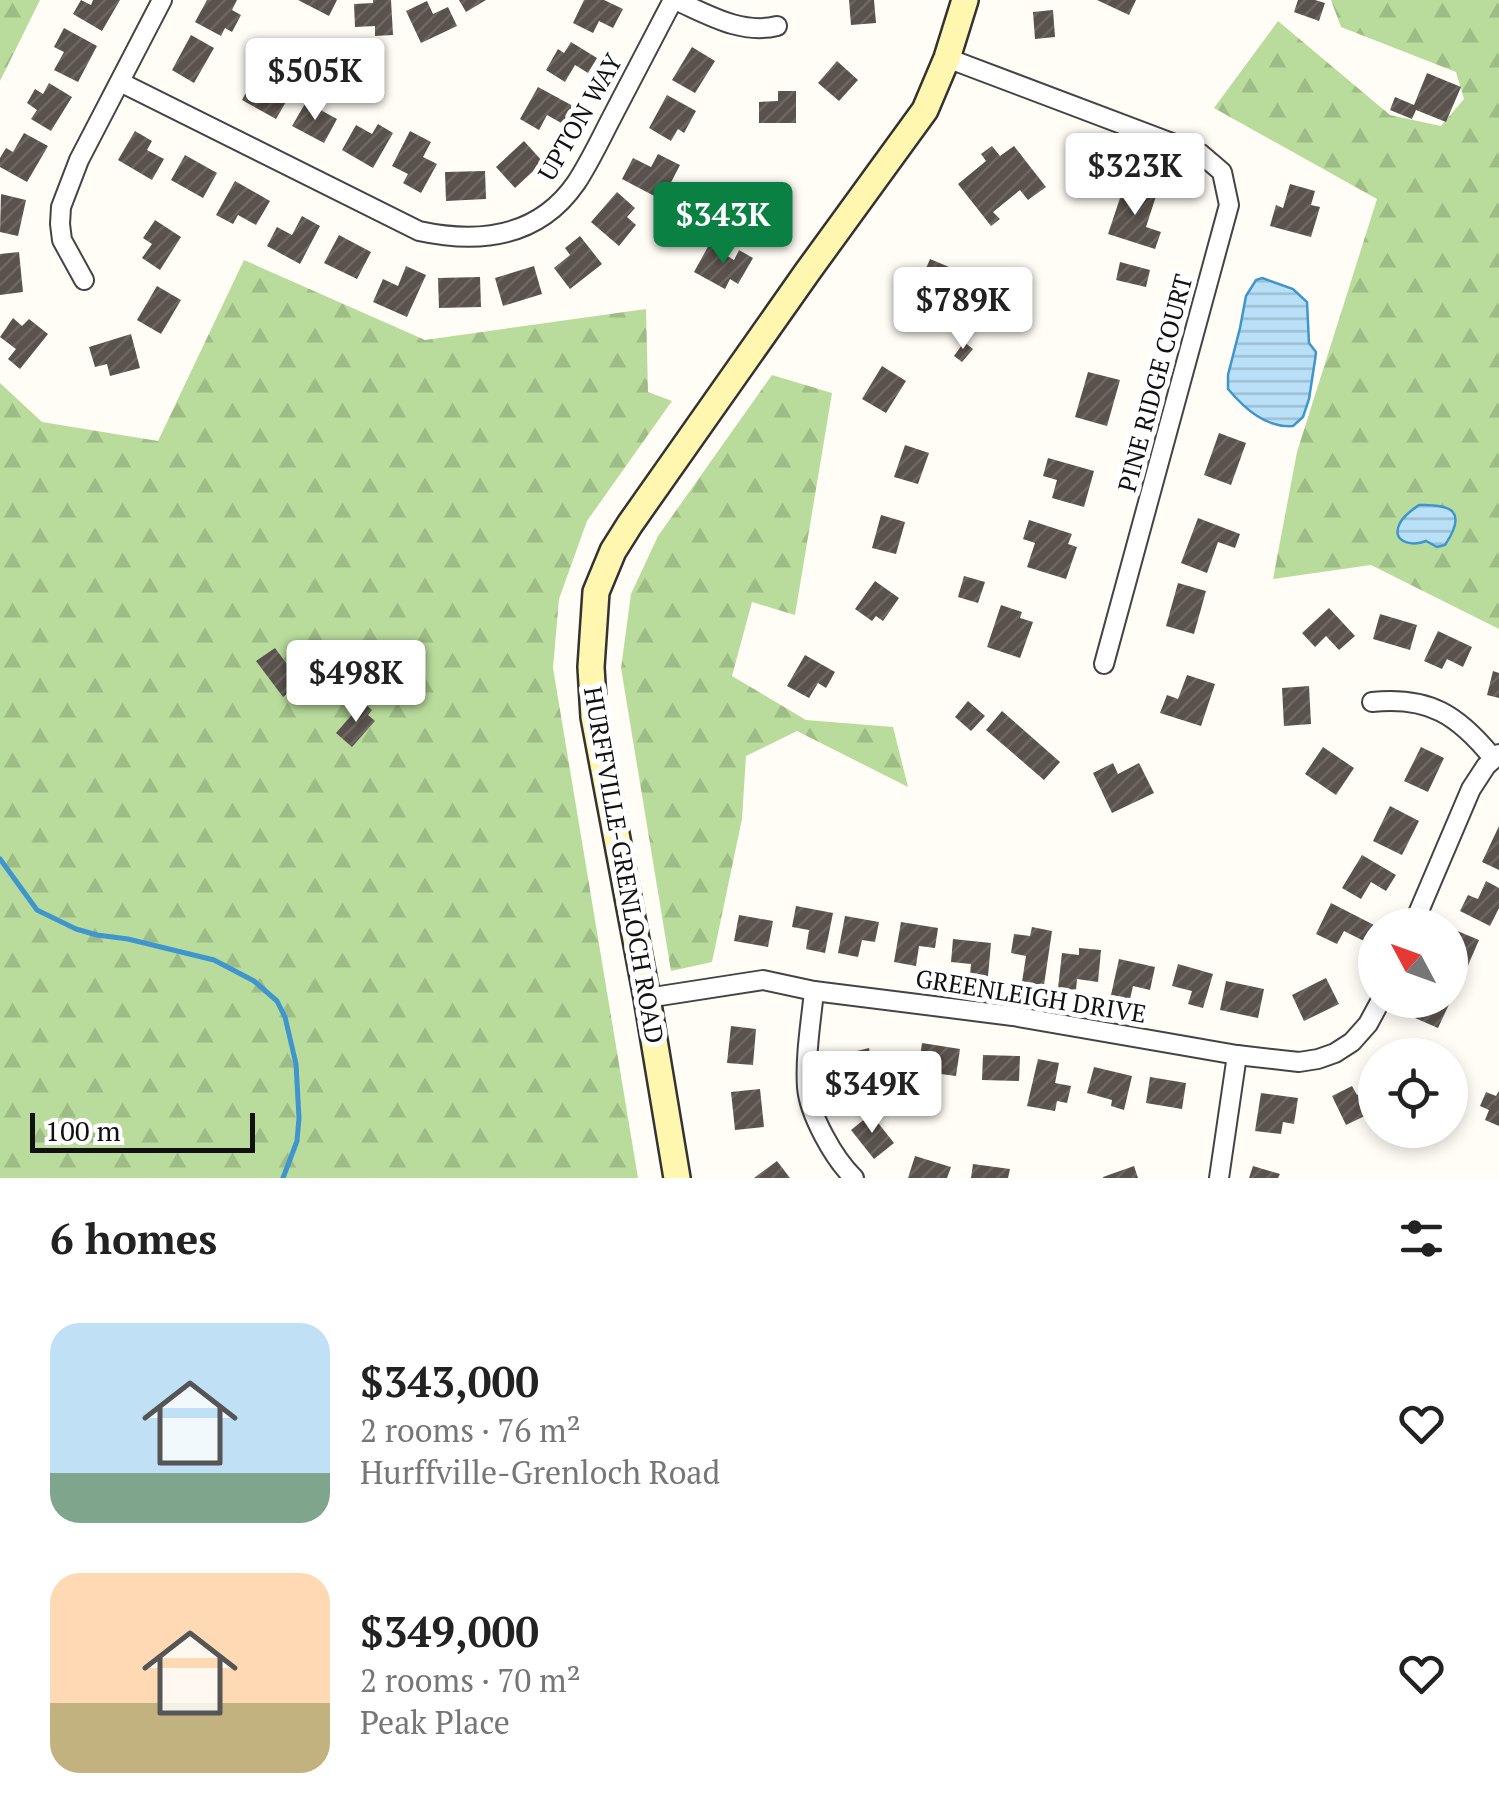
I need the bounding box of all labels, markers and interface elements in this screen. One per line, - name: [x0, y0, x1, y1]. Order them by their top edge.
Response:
- pin: $505K: [245, 38, 385, 123]
- street label: UPTON WAY: [530, 46, 630, 186]
- text: $505K: [267, 49, 363, 91]
- pin: $323K: [1065, 133, 1205, 218]
- text: $323K: [1087, 144, 1183, 186]
- pin: $343K: [653, 182, 793, 267]
- text: $343K: [675, 193, 771, 235]
- pin: $789K: [893, 267, 1033, 352]
- street label: PINE RIDGE COURT: [1110, 270, 1199, 495]
- text: $789K: [915, 278, 1011, 320]
- pin: $498K: [286, 640, 426, 725]
- text: $498K: [308, 651, 404, 693]
- street label: HURFFVILLE-GRENLOCH ROAD: [577, 684, 672, 1046]
- north arrow: [1358, 908, 1468, 1018]
- map controls: [1358, 908, 1468, 1148]
- street label: GREENLEIGH DRIVE: [913, 961, 1149, 1030]
- button: locate: [1358, 1038, 1468, 1148]
- pin: $349K: [802, 1051, 942, 1136]
- text: $349K: [824, 1062, 920, 1104]
- scale bar: [30, 1108, 255, 1152]
- text: 100 m: [45, 1112, 121, 1149]
- text: 6 homes: [50, 1210, 217, 1266]
- icon: filters: [1394, 1211, 1449, 1266]
- text: $343,000: [360, 1353, 539, 1409]
- icon: home: [130, 1363, 250, 1483]
- icon: heart: [1394, 1396, 1449, 1451]
- text: 2 rooms · 76 m²: [360, 1409, 581, 1451]
- text: Hurffville-Grenloch Road: [360, 1451, 720, 1493]
- text: $349,000: [360, 1603, 539, 1659]
- icon: home: [130, 1613, 250, 1733]
- icon: heart: [1394, 1646, 1449, 1701]
- text: 2 rooms · 70 m²: [360, 1659, 581, 1701]
- text: Peak Place: [360, 1701, 510, 1743]

